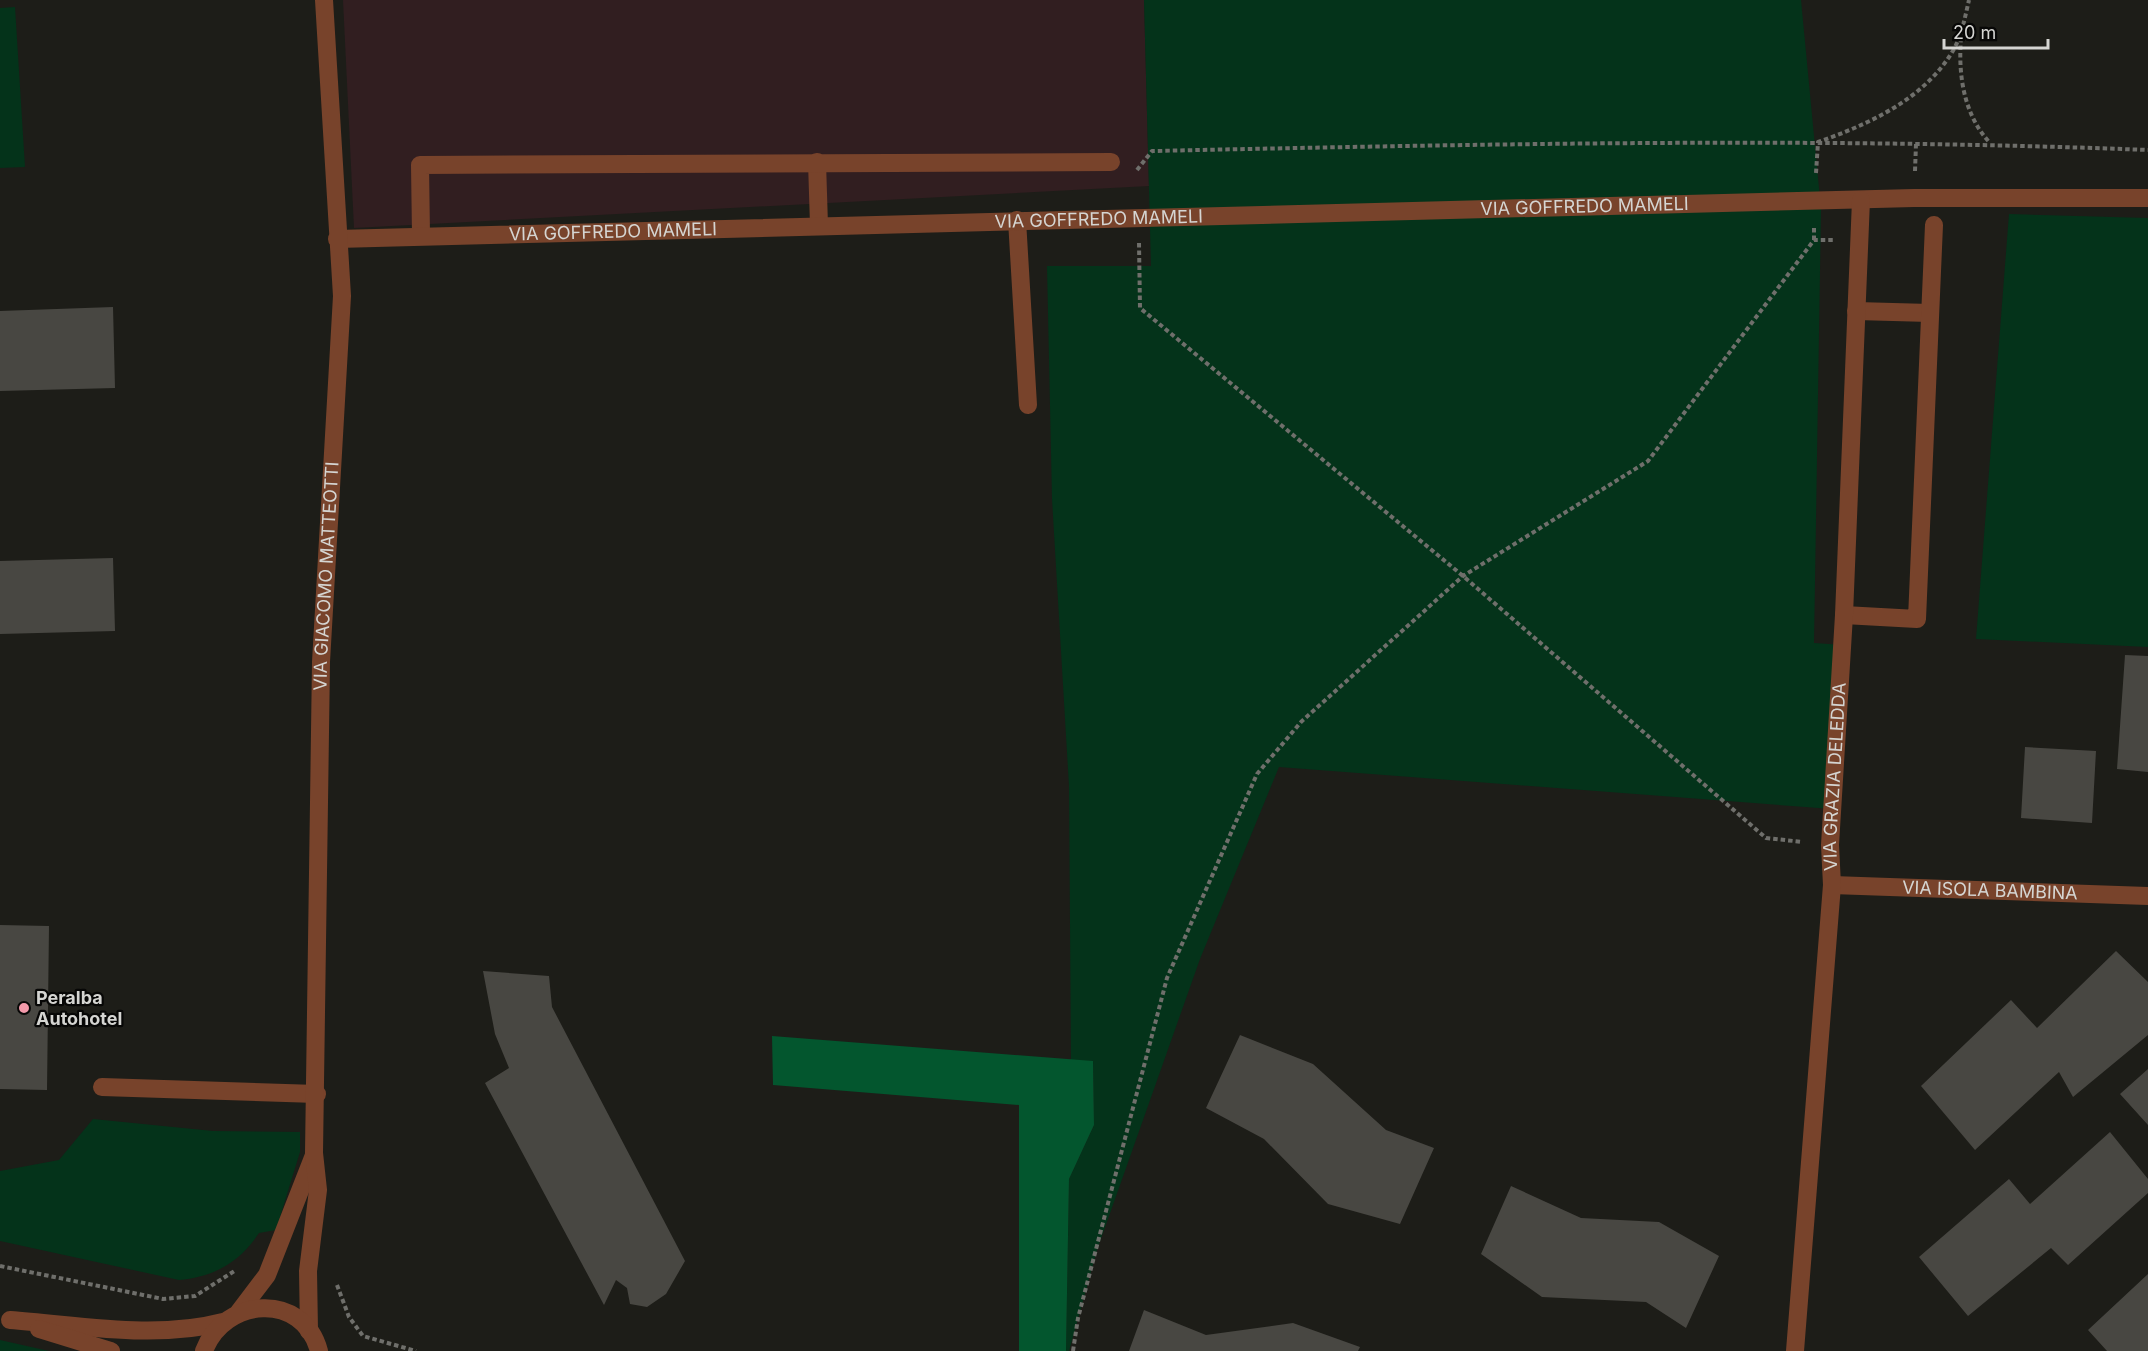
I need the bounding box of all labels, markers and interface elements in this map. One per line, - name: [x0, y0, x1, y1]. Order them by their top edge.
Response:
- scale bar: [1944, 12, 2048, 50]
- text: 20 m: [1953, 22, 1996, 43]
- street label: VIA GOFFREDO MAMELI: [1480, 193, 1689, 219]
- street label: VIA GOFFREDO MAMELI: [994, 205, 1203, 232]
- street label: VIA GOFFREDO MAMELI: [509, 218, 717, 245]
- street label: VIA GIACOMO MATTEOTTI: [310, 461, 342, 691]
- street label: VIA GRAZIA DELEDDA: [1819, 682, 1850, 871]
- street label: VIA ISOLA BAMBINA: [1902, 876, 2078, 904]
- place label: Peralba Autohotel: [36, 987, 122, 1029]
- marker: Peralba Autohotel: [17, 1001, 31, 1015]

